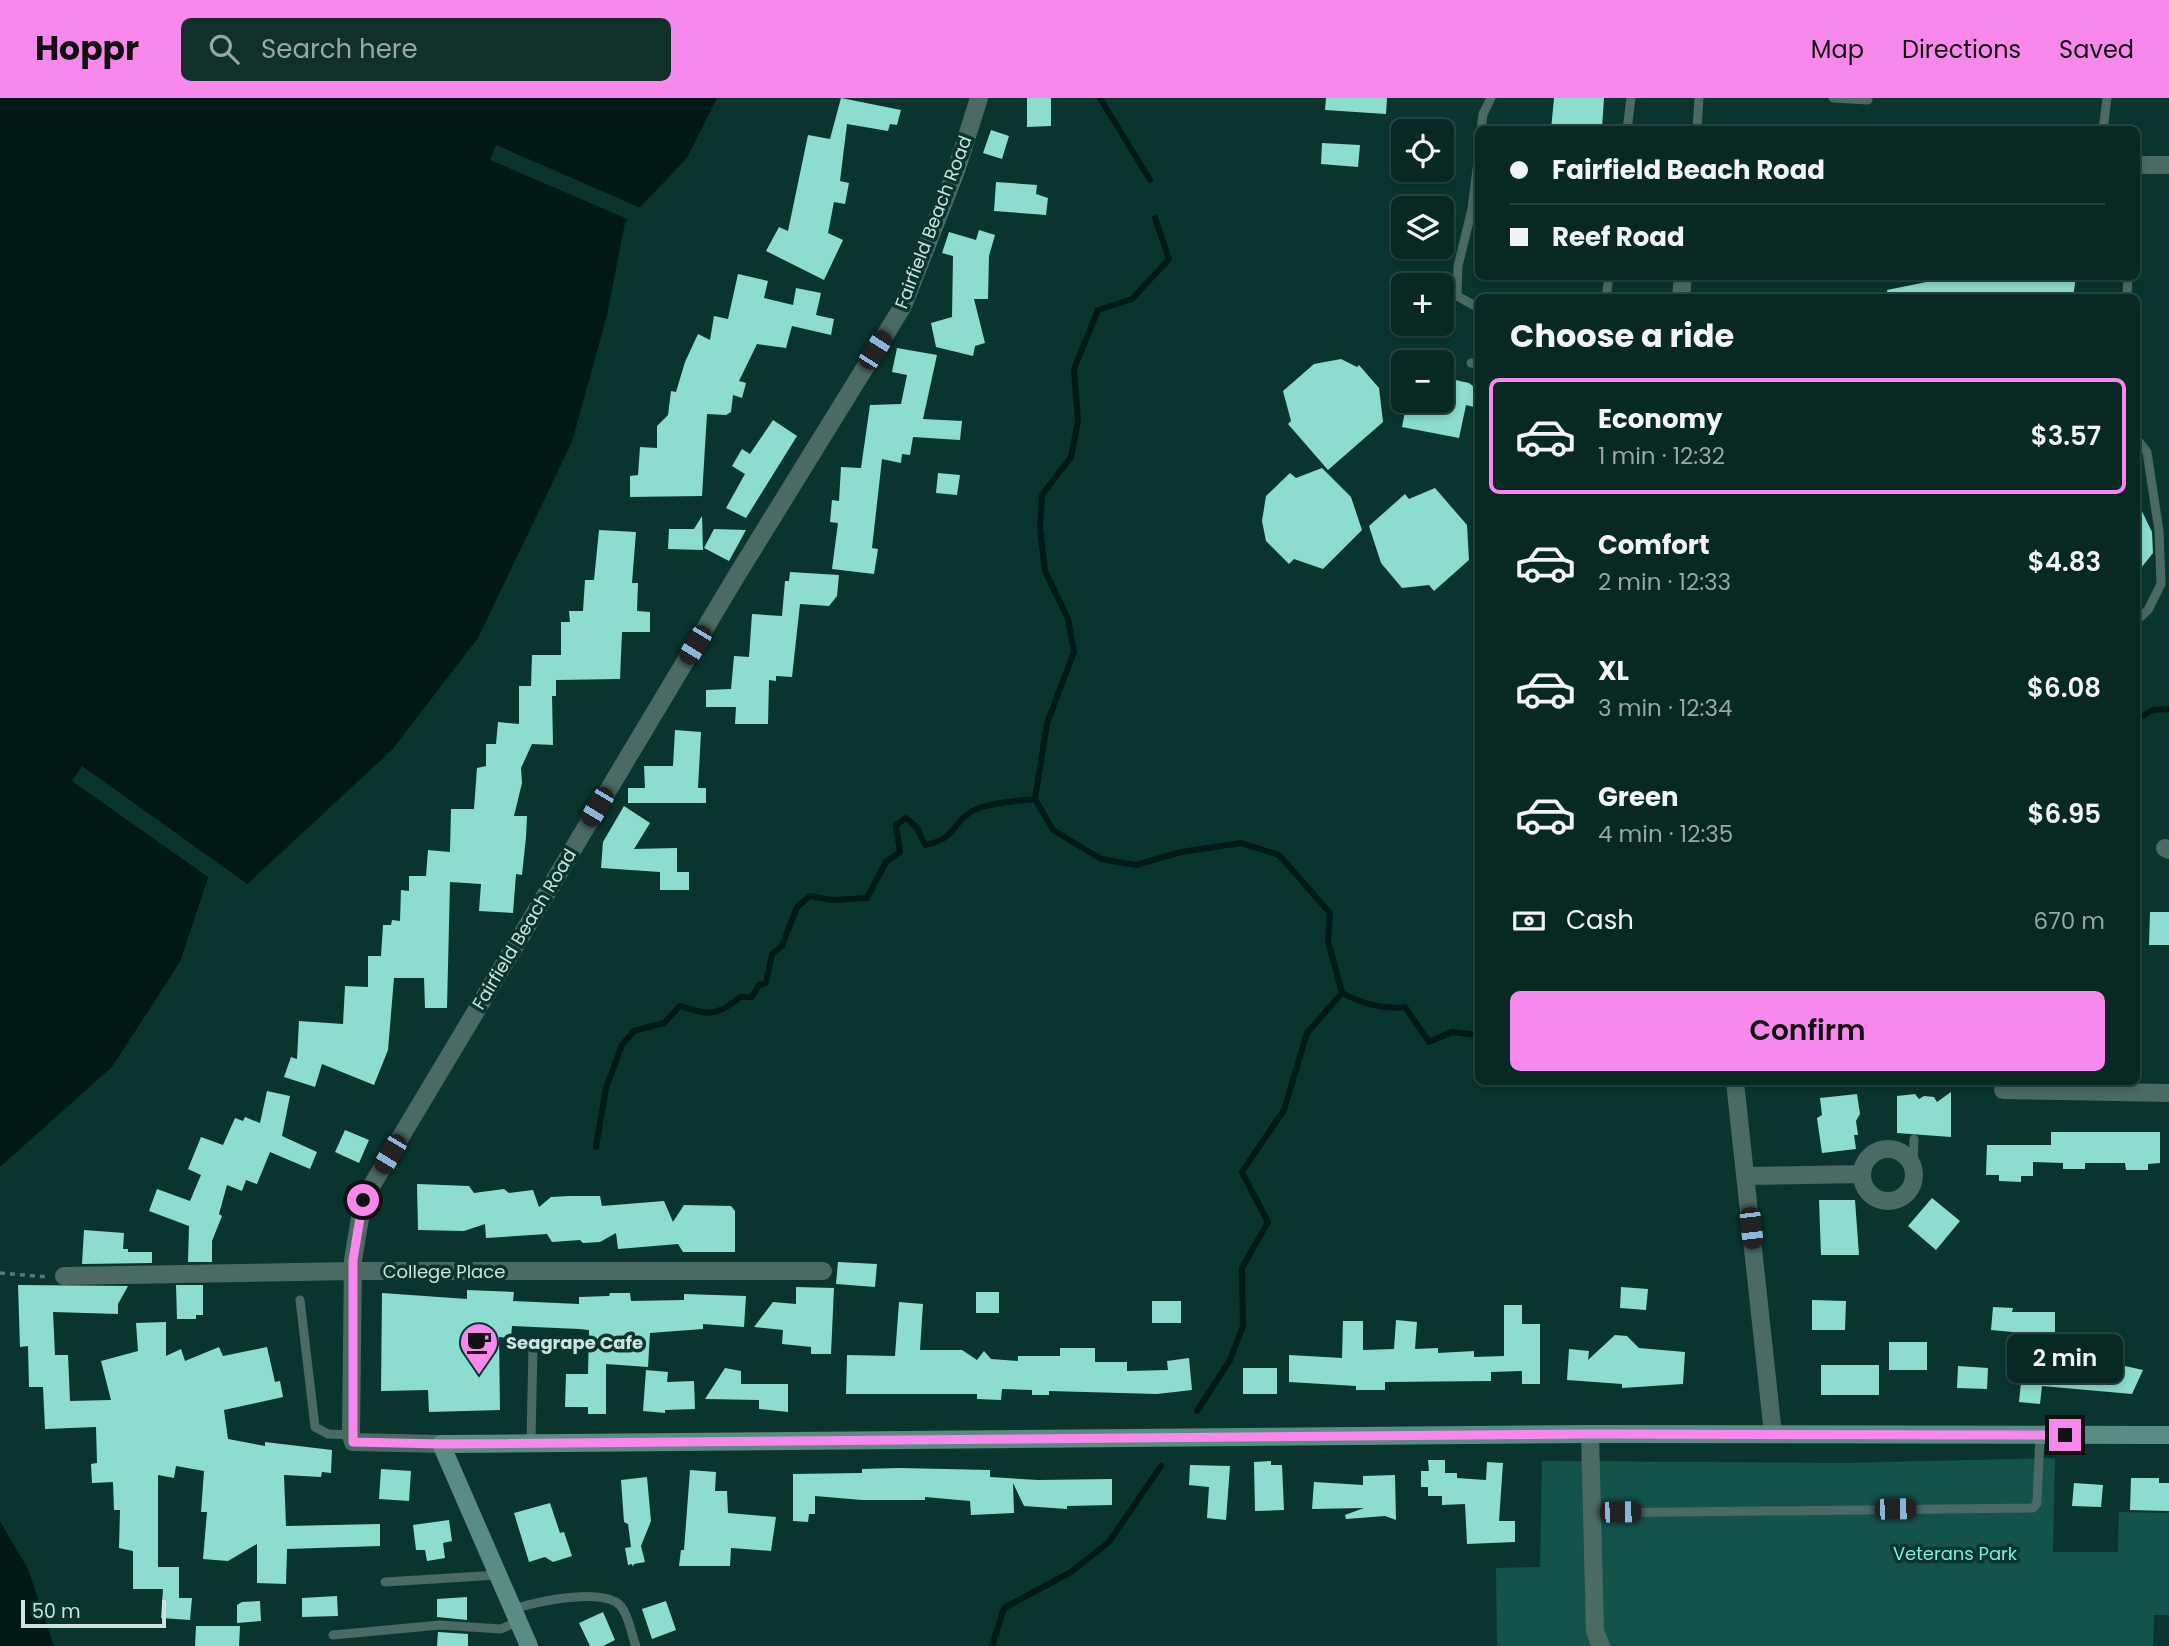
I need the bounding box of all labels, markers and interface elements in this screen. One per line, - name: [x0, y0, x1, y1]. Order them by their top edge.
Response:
- search box: [181, 18, 671, 81]
- text: Hoppr: [35, 25, 139, 72]
- icon: search: [205, 30, 243, 68]
- text: Search here: [261, 31, 418, 67]
- text: Map: [1811, 33, 1864, 66]
- text: Directions: [1902, 33, 2021, 66]
- text: Saved: [2059, 33, 2134, 66]
- map controls: [1391, 119, 1454, 413]
- button: locate: [1391, 119, 1454, 182]
- street label: Fairfield Beach Road: [888, 132, 978, 312]
- text: Fairfield Beach Road: [1552, 152, 1825, 188]
- button: layers: [1391, 196, 1454, 259]
- text: Reef Road: [1552, 219, 1685, 255]
- button: +: [1391, 273, 1454, 336]
- text: Choose a ride: [1510, 313, 1734, 358]
- car: [855, 327, 896, 373]
- button: −: [1391, 350, 1454, 413]
- text: Economy: [1598, 401, 1722, 437]
- icon: car: [1514, 405, 1577, 468]
- text: $3.57: [2031, 418, 2101, 454]
- text: 1 min · 12:32: [1598, 440, 1725, 472]
- text: Comfort: [1598, 527, 1710, 563]
- icon: car: [1514, 531, 1577, 594]
- text: $4.83: [2028, 544, 2101, 580]
- text: 2 min · 12:33: [1598, 566, 1731, 598]
- car: [676, 622, 715, 668]
- text: XL: [1598, 653, 1629, 689]
- icon: car: [1514, 657, 1577, 720]
- text: $6.08: [2027, 670, 2101, 706]
- text: 3 min · 12:34: [1598, 692, 1732, 724]
- text: Green: [1598, 779, 1679, 815]
- icon: car: [1514, 783, 1577, 846]
- car: [578, 784, 617, 830]
- text: $6.95: [2028, 796, 2101, 832]
- text: 4 min · 12:35: [1598, 818, 1733, 850]
- street label: Fairfield Beach Road: [466, 844, 582, 1014]
- icon: cash: [1510, 902, 1548, 940]
- text: Cash: [1566, 902, 1634, 938]
- text: 670 m: [2034, 905, 2105, 937]
- button: Confirm: [1510, 991, 2105, 1071]
- car: [371, 1131, 410, 1177]
- route start: [347, 1184, 379, 1216]
- car: [1739, 1206, 1764, 1250]
- street label: College Place: [383, 1259, 505, 1284]
- cafe icon: Seagrape Cafe: [458, 1321, 500, 1376]
- place label: Seagrape Cafe: [506, 1330, 643, 1355]
- callout: 2 min: [2007, 1334, 2123, 1382]
- text: 2 min: [2033, 1342, 2097, 1374]
- route end: [2049, 1419, 2081, 1451]
- car: [1874, 1498, 1917, 1520]
- car: [1599, 1501, 1642, 1523]
- park label: Veterans Park: [1893, 1541, 2018, 1566]
- scale bar: [21, 1597, 166, 1629]
- text: 50 m: [32, 1598, 81, 1625]

